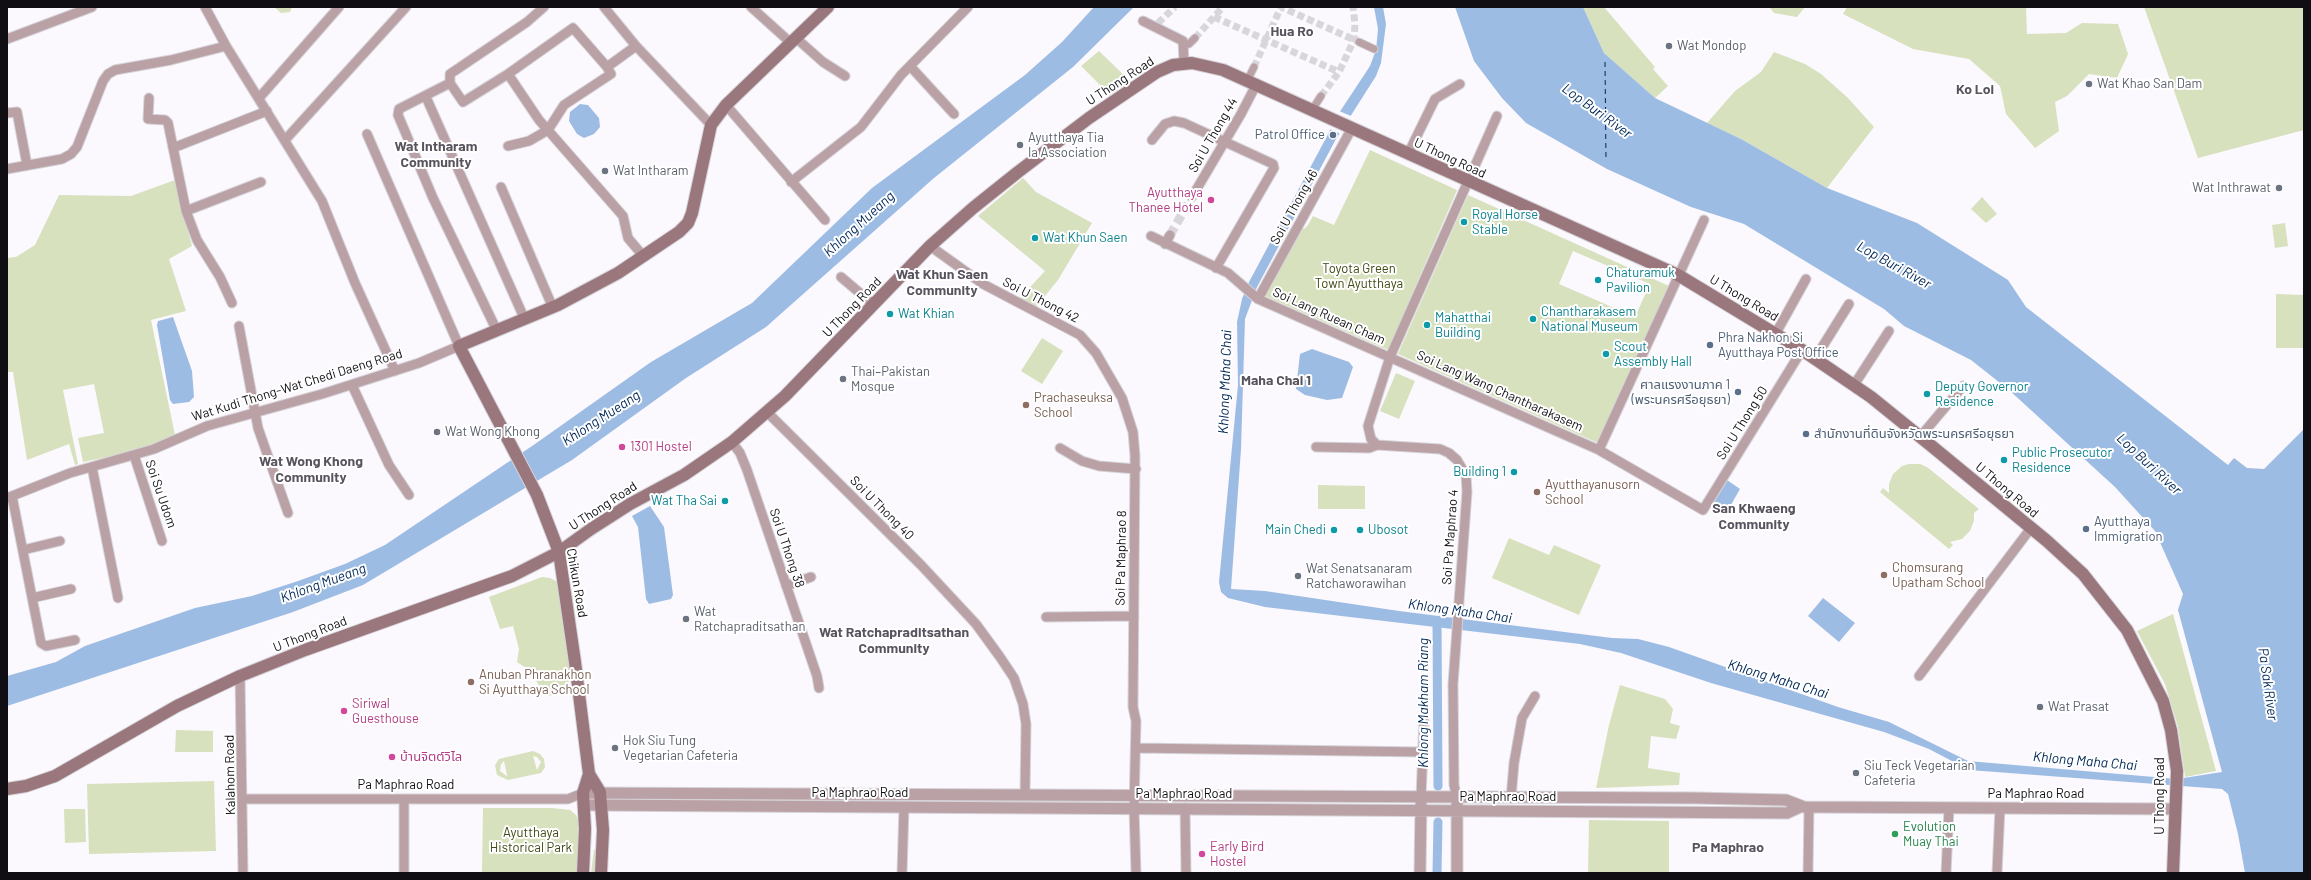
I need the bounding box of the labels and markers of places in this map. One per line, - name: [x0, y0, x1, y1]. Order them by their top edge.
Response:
- place label: Wat Mondop: [1677, 38, 1746, 54]
- marker: Wat Mondop: [1664, 41, 1674, 51]
- place label: Wat Khao San Dam: [2097, 76, 2202, 92]
- marker: Wat Khao San Dam: [2084, 79, 2094, 89]
- place label: Patrol Office: [1255, 127, 1325, 143]
- place label: Ayutthaya Tia Ia Association: [1028, 130, 1107, 161]
- marker: Patrol Office: [1328, 130, 1338, 140]
- marker: Ayutthaya Tia Ia Association: [1015, 140, 1025, 150]
- place label: Wat Intharam: [613, 163, 689, 179]
- marker: Wat Intharam: [600, 166, 610, 176]
- place label: Wat Inthrawat: [2192, 180, 2271, 196]
- marker: Wat Inthrawat: [2274, 183, 2284, 193]
- place label: Ayutthaya Thanee Hotel: [1129, 185, 1203, 216]
- marker: Ayutthaya Thanee Hotel: [1206, 195, 1216, 205]
- place label: Royal Horse Stable: [1472, 207, 1538, 238]
- marker: Royal Horse Stable: [1459, 217, 1469, 227]
- place label: Wat Khun Saen: [1043, 230, 1127, 246]
- marker: Wat Khun Saen: [1030, 233, 1040, 243]
- place label: Chaturamuk Pavilion: [1606, 265, 1675, 296]
- marker: Chaturamuk Pavilion: [1593, 275, 1603, 285]
- place label: Chantharakasem National Museum: [1541, 304, 1638, 335]
- place label: Wat Khian: [898, 306, 955, 322]
- marker: Wat Khian: [885, 309, 895, 319]
- place label: Mahatthai Building: [1435, 310, 1491, 341]
- marker: Chantharakasem National Museum: [1528, 314, 1538, 324]
- marker: Mahatthai Building: [1422, 320, 1432, 330]
- place label: Phra Nakhon Si Ayutthaya Post Office: [1718, 330, 1839, 361]
- place label: Scout Assembly Hall: [1614, 339, 1692, 370]
- marker: Phra Nakhon Si Ayutthaya Post Office: [1705, 340, 1715, 350]
- marker: Scout Assembly Hall: [1601, 349, 1611, 359]
- place label: Thai–Pakistan Mosque: [851, 364, 930, 395]
- marker: Thai–Pakistan Mosque: [838, 374, 848, 384]
- place label: ศาลแรงงานภาค 1 (พระนครศรีอยุธยา): [1631, 377, 1730, 408]
- place label: Deputy Governor Residence: [1935, 379, 2029, 410]
- marker: ศาลแรงงานภาค 1 (พระนครศรีอยุธยา): [1733, 387, 1743, 397]
- marker: Deputy Governor Residence: [1922, 389, 1932, 399]
- place label: Prachaseuksa School: [1034, 390, 1113, 421]
- marker: Prachaseuksa School: [1021, 400, 1031, 410]
- place label: Wat Wong Khong: [445, 424, 540, 440]
- place label: สำนักงานที่ดินจังหวัดพระนครศรีอยุธยา: [1814, 426, 2014, 442]
- marker: Wat Wong Khong: [432, 427, 442, 437]
- marker: สำนักงานที่ดินจังหวัดพระนครศรีอยุธยา: [1801, 429, 1811, 439]
- place label: 1301 Hostel: [630, 439, 692, 455]
- marker: 1301 Hostel: [617, 442, 627, 452]
- place label: Public Prosecutor Residence: [2012, 445, 2112, 476]
- marker: Public Prosecutor Residence: [1999, 455, 2009, 465]
- place label: Building 1: [1453, 464, 1506, 480]
- marker: Building 1: [1509, 467, 1519, 477]
- place label: Ayutthayanusorn School: [1545, 477, 1640, 508]
- marker: Ayutthayanusorn School: [1532, 487, 1542, 497]
- place label: Wat Tha Sai: [651, 493, 717, 509]
- marker: Wat Tha Sai: [720, 496, 730, 506]
- place label: Ayutthaya Immigration: [2094, 514, 2163, 545]
- place label: Main Chedi: [1265, 522, 1326, 538]
- place label: Ubosot: [1368, 522, 1409, 538]
- marker: Ayutthaya Immigration: [2081, 524, 2091, 534]
- marker: Main Chedi: [1329, 525, 1339, 535]
- marker: Ubosot: [1355, 525, 1365, 535]
- place label: Chomsurang Upatham School: [1892, 560, 1984, 591]
- place label: Wat Senatsanaram Ratchaworawihan: [1306, 561, 1412, 592]
- marker: Chomsurang Upatham School: [1879, 570, 1889, 580]
- marker: Wat Senatsanaram Ratchaworawihan: [1293, 571, 1303, 581]
- place label: Wat Ratchapraditsathan: [694, 604, 805, 635]
- marker: Wat Ratchapraditsathan: [681, 614, 691, 624]
- place label: Anuban Phranakhon Si Ayutthaya School: [479, 667, 591, 698]
- marker: Anuban Phranakhon Si Ayutthaya School: [466, 677, 476, 687]
- place label: Siriwal Guesthouse: [352, 696, 419, 727]
- place label: Wat Prasat: [2048, 699, 2109, 715]
- marker: Wat Prasat: [2035, 702, 2045, 712]
- marker: Siriwal Guesthouse: [339, 706, 349, 716]
- place label: Hok Siu Tung Vegetarian Cafeteria: [623, 733, 738, 764]
- marker: Hok Siu Tung Vegetarian Cafeteria: [610, 743, 620, 753]
- place label: บ้านจิตต์วิไล: [400, 749, 462, 765]
- marker: บ้านจิตต์วิไล: [387, 752, 397, 762]
- place label: Siu Teck Vegetarian Cafeteria: [1864, 758, 1975, 789]
- marker: Siu Teck Vegetarian Cafeteria: [1851, 768, 1861, 778]
- place label: Evolution Muay Thai: [1903, 819, 1959, 850]
- marker: Evolution Muay Thai: [1890, 829, 1900, 839]
- place label: Early Bird Hostel: [1210, 839, 1264, 870]
- marker: Early Bird Hostel: [1197, 849, 1207, 859]

